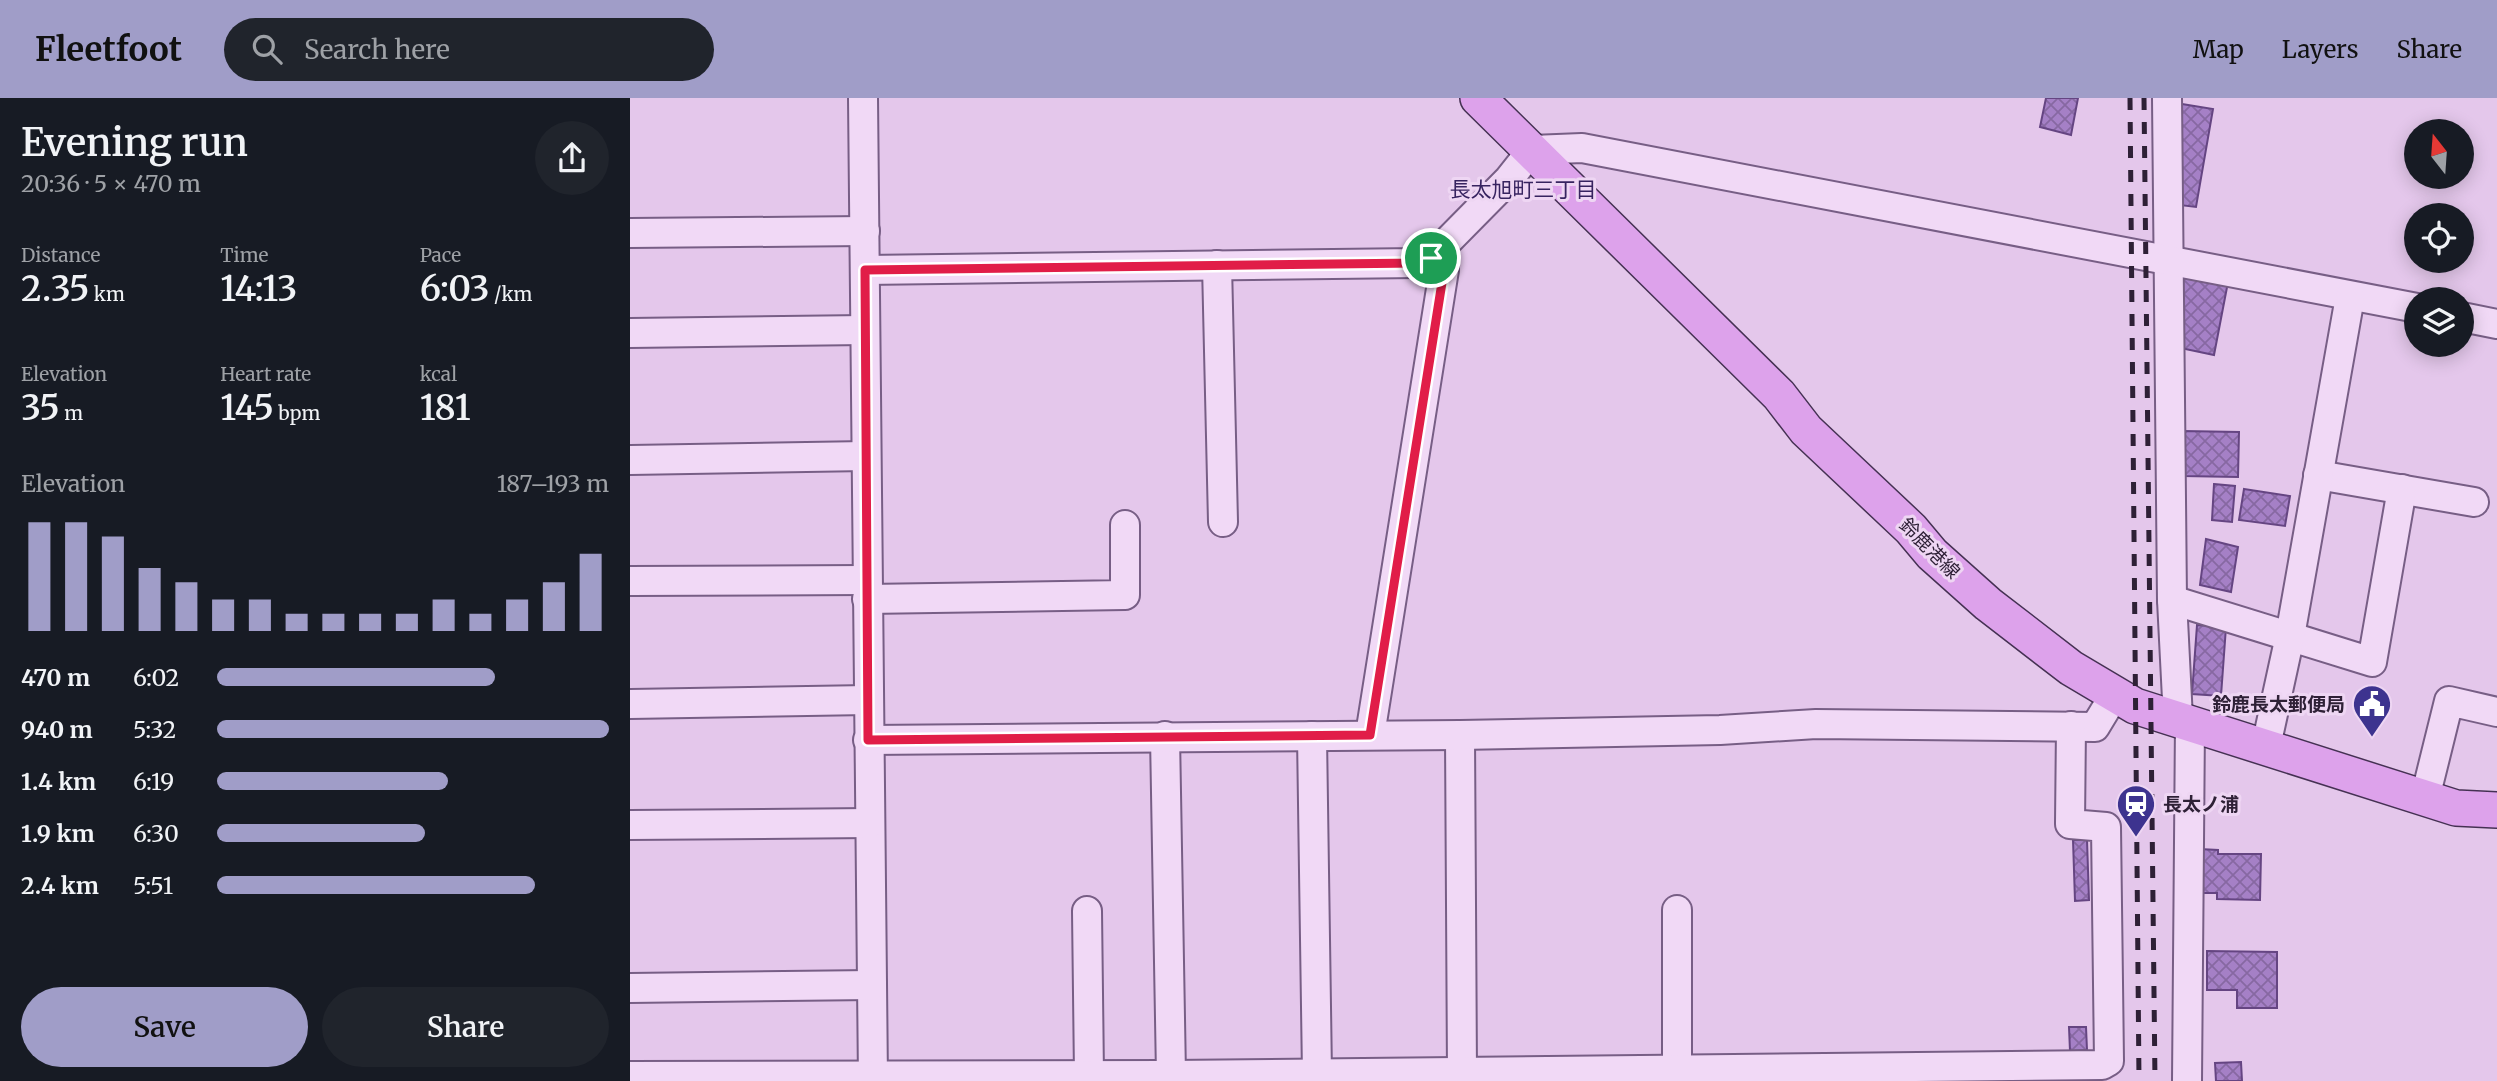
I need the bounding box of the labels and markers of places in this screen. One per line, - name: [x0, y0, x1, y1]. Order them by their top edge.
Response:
- pin: [1401, 228, 1461, 288]
- public building icon: 鈴鹿長太郵便局: [2351, 683, 2393, 738]
- place label: 鈴鹿長太郵便局: [2212, 692, 2345, 716]
- station icon: 長太ノ浦: [2115, 783, 2157, 838]
- place label: 長太ノ浦: [2163, 792, 2239, 816]

